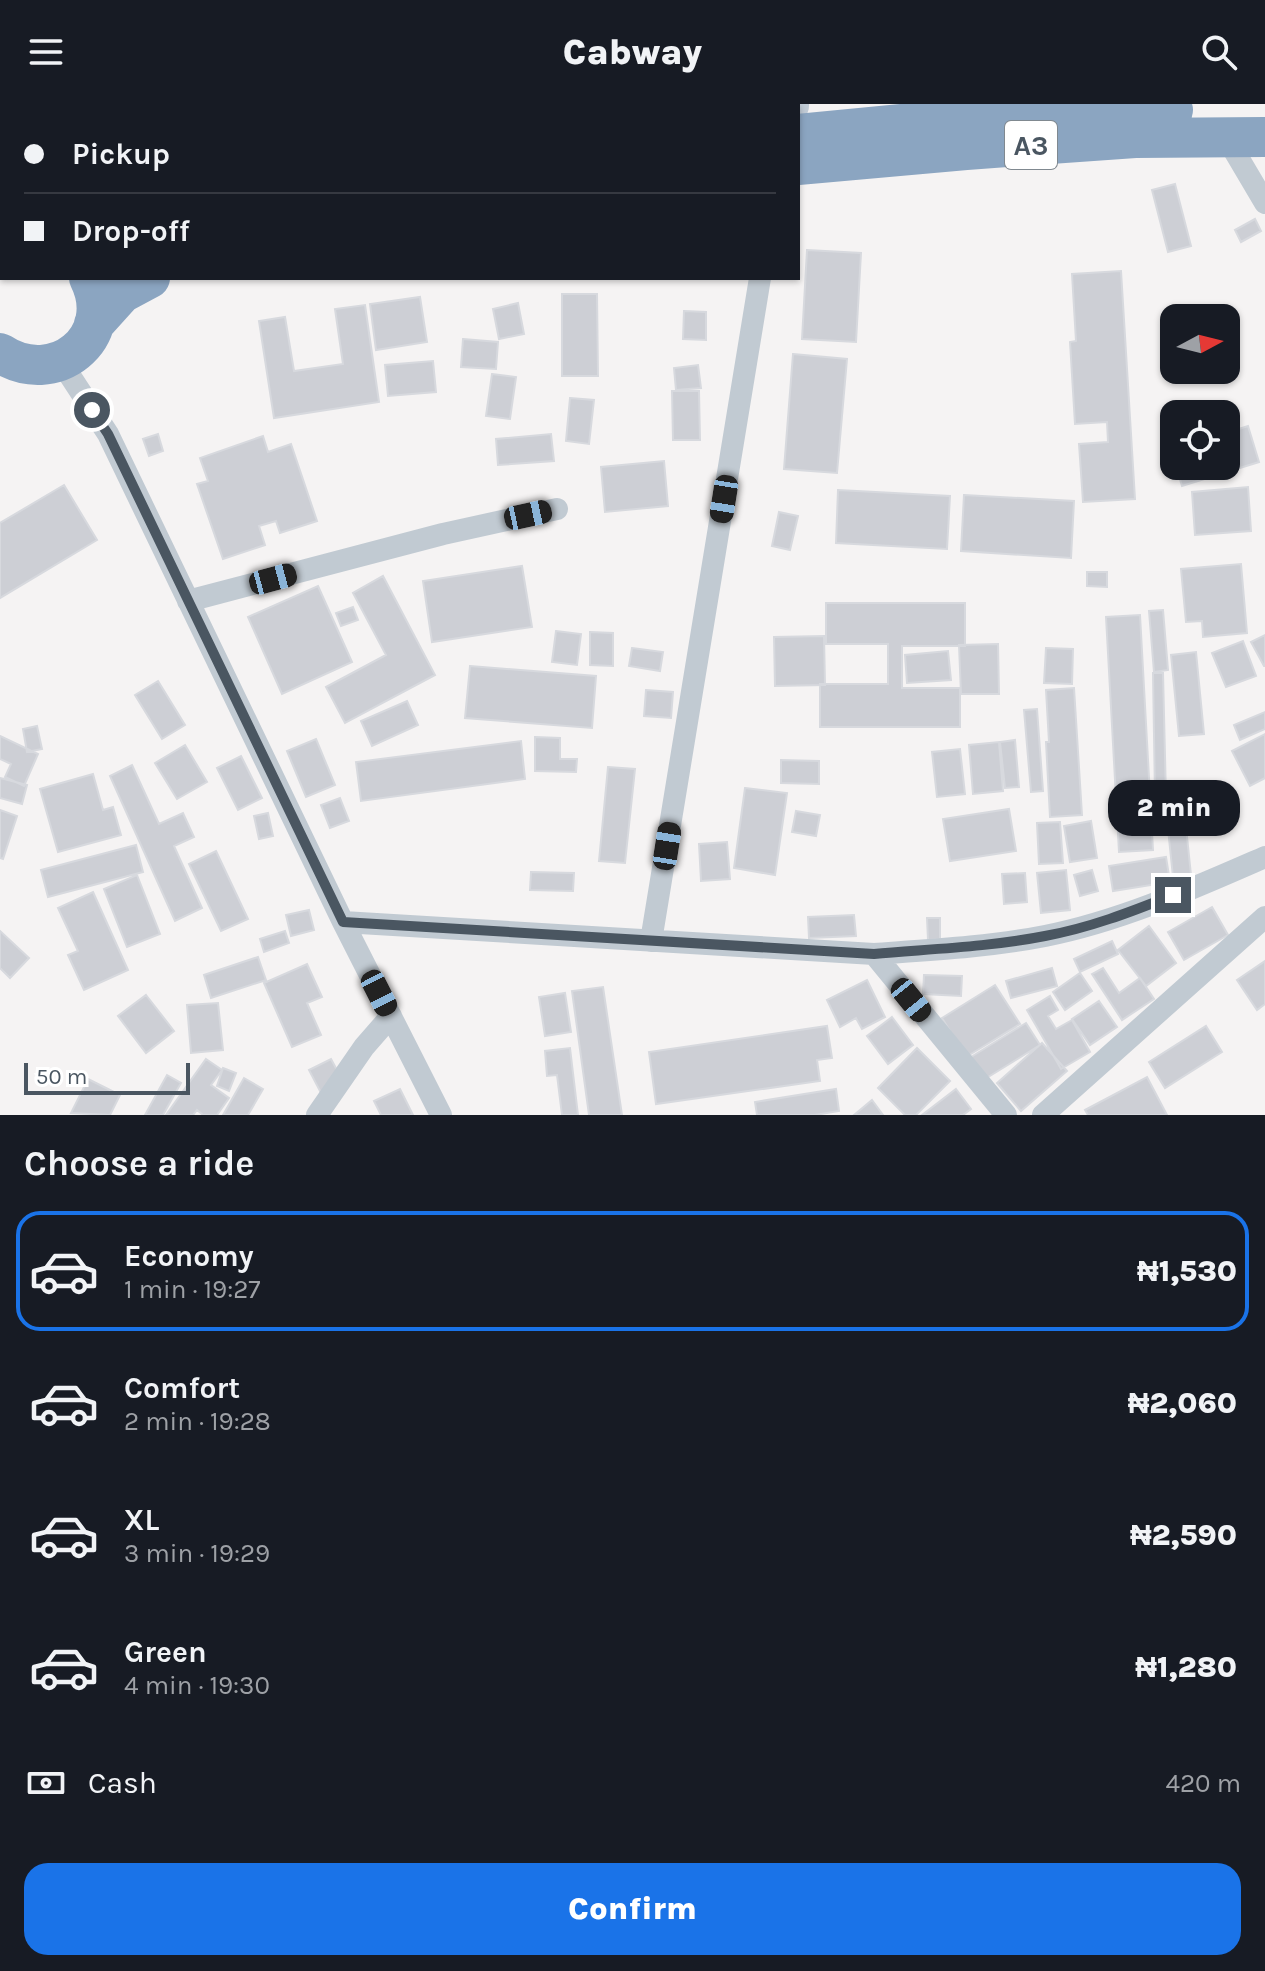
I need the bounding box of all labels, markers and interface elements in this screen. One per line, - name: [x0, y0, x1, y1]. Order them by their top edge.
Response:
- icon: menu: [24, 30, 68, 74]
- icon: search: [1197, 30, 1241, 74]
- text: Cabway: [563, 31, 702, 73]
- road number: A3: [1005, 121, 1057, 169]
- text: Pickup: [72, 136, 170, 172]
- text: Drop-off: [72, 213, 190, 249]
- north arrow: [1160, 304, 1240, 384]
- map controls: [1160, 304, 1240, 480]
- route start: [74, 392, 110, 428]
- button: locate: [1160, 400, 1240, 480]
- car: [708, 473, 740, 525]
- car: [502, 498, 554, 532]
- car: [247, 561, 299, 597]
- callout: 2 min: [1107, 779, 1239, 835]
- text: 2 min: [1137, 792, 1211, 823]
- car: [651, 820, 683, 872]
- route end: [1155, 877, 1191, 913]
- car: [357, 966, 401, 1020]
- car: [887, 974, 935, 1026]
- scale bar: [24, 1059, 190, 1095]
- text: 50 m: [36, 1064, 87, 1090]
- text: Choose a ride: [24, 1142, 254, 1184]
- icon: car: [28, 1235, 100, 1307]
- text: Economy: [124, 1238, 254, 1274]
- text: ₦1,530: [1137, 1253, 1237, 1289]
- text: 1 min · 19:27: [124, 1274, 260, 1305]
- icon: car: [28, 1367, 100, 1439]
- text: Comfort: [124, 1370, 240, 1406]
- text: ₦2,060: [1128, 1385, 1237, 1421]
- text: 2 min · 19:28: [124, 1406, 271, 1437]
- icon: car: [28, 1499, 100, 1571]
- text: XL: [124, 1502, 159, 1538]
- text: ₦2,590: [1130, 1517, 1237, 1553]
- text: 3 min · 19:29: [124, 1538, 270, 1569]
- icon: car: [28, 1631, 100, 1703]
- text: Green: [124, 1634, 207, 1670]
- text: ₦1,280: [1135, 1649, 1237, 1685]
- text: 4 min · 19:30: [124, 1670, 270, 1701]
- icon: cash: [24, 1761, 68, 1805]
- text: Cash: [88, 1765, 157, 1801]
- text: 420 m: [1165, 1768, 1241, 1799]
- button: Confirm: [24, 1863, 1241, 1955]

